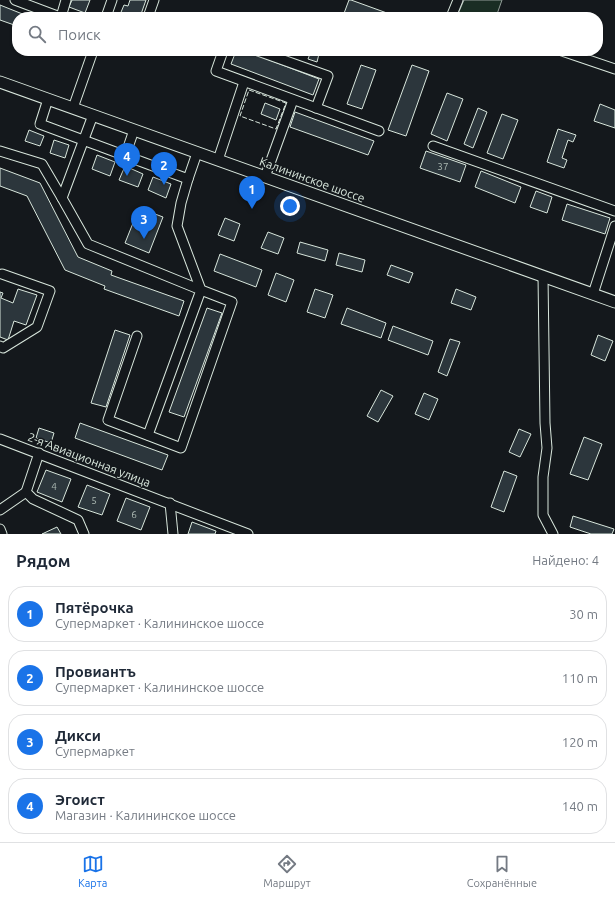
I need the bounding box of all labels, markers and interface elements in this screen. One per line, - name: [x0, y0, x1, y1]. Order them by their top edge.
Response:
- search box: [12, 12, 603, 56]
- icon: search: [26, 23, 48, 45]
- text: Поиск: [58, 26, 101, 43]
- pin: 4: [114, 143, 140, 176]
- pin: 2: [151, 152, 177, 185]
- street label: Калининское шоссе: [258, 154, 367, 205]
- house number: 37: [437, 161, 449, 172]
- pin: 1: [239, 176, 265, 209]
- your location: [280, 196, 300, 216]
- pin: 3: [131, 206, 157, 239]
- street label: 2-я Авиационная улица: [26, 430, 152, 489]
- house number: 4: [51, 481, 57, 492]
- house number: 5: [91, 495, 97, 506]
- house number: 6: [131, 509, 137, 520]
- text: Рядом: [16, 551, 71, 570]
- text: Найдено: 4: [532, 553, 599, 567]
- text: Пятёрочка: [55, 599, 134, 616]
- text: 1: [26, 607, 34, 621]
- text: 30 m: [569, 607, 598, 621]
- text: Супермаркет · Калининское шоссе: [55, 616, 264, 630]
- text: Провиантъ: [55, 663, 136, 680]
- text: 2: [26, 671, 34, 685]
- text: 110 m: [562, 671, 598, 685]
- text: Супермаркет · Калининское шоссе: [55, 680, 264, 694]
- text: Дикси: [55, 727, 101, 744]
- text: 3: [26, 735, 34, 749]
- text: 120 m: [562, 735, 598, 749]
- text: Супермаркет: [55, 744, 135, 758]
- text: Эгоист: [55, 791, 105, 808]
- text: 4: [26, 799, 34, 813]
- text: 140 m: [562, 799, 598, 813]
- text: Магазин · Калининское шоссе: [55, 808, 236, 822]
- tab: Карта: [78, 853, 107, 889]
- tab: Маршрут: [263, 853, 311, 889]
- tab: Сохранённые: [467, 853, 537, 889]

